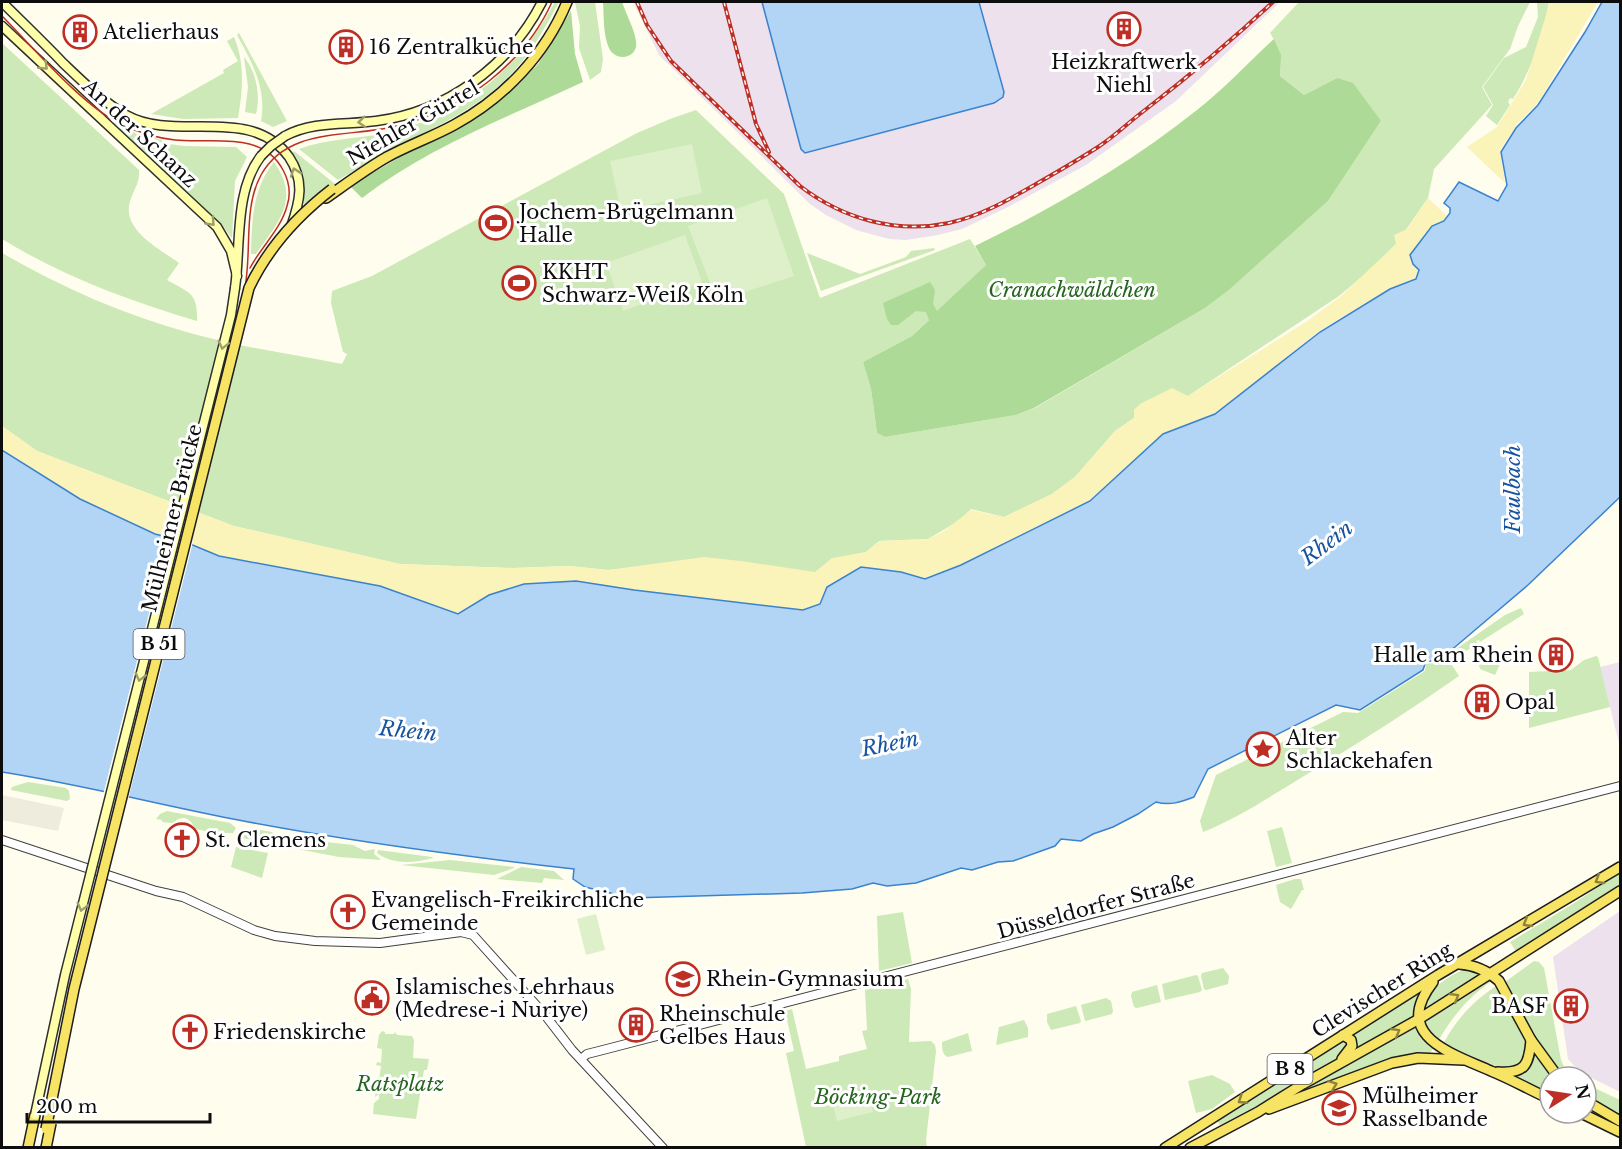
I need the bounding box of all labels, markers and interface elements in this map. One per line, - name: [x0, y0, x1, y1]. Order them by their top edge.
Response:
- building icon: Heizkraftwerk Niehl: [1106, 11, 1142, 47]
- building icon: Atelierhaus: [62, 14, 98, 50]
- place label: Atelierhaus: [102, 20, 219, 44]
- building icon: 16 Zentralküche: [328, 29, 364, 65]
- place label: 16 Zentralküche: [369, 35, 534, 59]
- place label: Heizkraftwerk Niehl: [1051, 50, 1198, 97]
- one-way arrow: [37, 59, 48, 70]
- street label: An der Schanz: [77, 73, 202, 192]
- street label: Niehler Gürtel: [343, 76, 483, 170]
- one-way arrow: [358, 115, 367, 128]
- one-way arrow: [289, 167, 302, 177]
- place label: Jochem-Brügelmann Halle: [516, 200, 734, 247]
- sports icon: Jochem-Brügelmann Halle: [478, 205, 514, 241]
- one-way arrow: [204, 215, 215, 226]
- place label: KKHT Schwarz-Weiß Köln: [542, 260, 744, 307]
- sports icon: KKHT Schwarz-Weiß Köln: [501, 265, 537, 301]
- park label: Cranachwäldchen: [988, 278, 1156, 302]
- one-way arrow: [218, 340, 231, 350]
- street label: Mülheimer Brücke: [137, 421, 207, 615]
- water label: Faulbach: [1500, 445, 1526, 534]
- water label: Rhein: [1295, 515, 1358, 571]
- road number: B 51: [134, 629, 184, 659]
- building icon: Halle am Rhein: [1538, 637, 1574, 673]
- place label: Halle am Rhein: [1373, 643, 1533, 667]
- one-way arrow: [134, 672, 147, 682]
- building icon: Opal: [1464, 684, 1500, 720]
- place label: Opal: [1505, 690, 1555, 714]
- water label: Rhein: [377, 715, 438, 747]
- water label: Rhein: [858, 726, 921, 762]
- place label: Alter Schlackehafen: [1285, 726, 1433, 773]
- place icon: Alter Schlackehafen: [1245, 731, 1281, 767]
- church icon: St. Clemens: [164, 822, 200, 858]
- place label: St. Clemens: [205, 828, 326, 852]
- street label: Düsseldorfer Straße: [995, 868, 1197, 944]
- one-way arrow: [1595, 873, 1605, 884]
- place label: Evangelisch-Freikirchliche Gemeinde: [371, 888, 644, 935]
- church icon: Evangelisch-Freikirchliche Gemeinde: [330, 894, 366, 930]
- one-way arrow: [77, 902, 90, 912]
- one-way arrow: [1523, 915, 1533, 927]
- street label: Clevischer Ring: [1307, 937, 1457, 1043]
- school or university icon: Rhein-Gymnasium: [665, 961, 701, 997]
- place label: Rhein-Gymnasium: [706, 967, 904, 991]
- place label: Islamisches Lehrhaus (Medrese-i Nuriye): [395, 975, 615, 1022]
- public building icon: Islamisches Lehrhaus (Medrese-i Nuriye): [354, 980, 390, 1016]
- building icon: BASF: [1553, 988, 1589, 1024]
- one-way arrow: [1449, 992, 1459, 1004]
- place label: BASF: [1491, 994, 1548, 1018]
- place label: Rheinschule Gelbes Haus: [659, 1002, 786, 1049]
- building icon: Rheinschule Gelbes Haus: [618, 1007, 654, 1043]
- church icon: Friedenskirche: [172, 1014, 208, 1050]
- place label: Friedenskirche: [213, 1020, 366, 1044]
- one-way arrow: [1390, 1028, 1400, 1039]
- road number: B 8: [1268, 1054, 1312, 1084]
- north arrow: [1538, 1065, 1598, 1125]
- park label: Ratsplatz: [355, 1072, 444, 1096]
- one-way arrow: [1327, 1080, 1338, 1092]
- text: N: [1571, 1082, 1594, 1101]
- place label: Mülheimer Rasselbande: [1362, 1084, 1488, 1131]
- park label: Böcking-Park: [813, 1085, 942, 1109]
- scale bar: [27, 1086, 210, 1124]
- school or university icon: Mülheimer Rasselbande: [1321, 1090, 1357, 1126]
- one-way arrow: [1238, 1093, 1249, 1104]
- text: 200 m: [36, 1096, 97, 1118]

